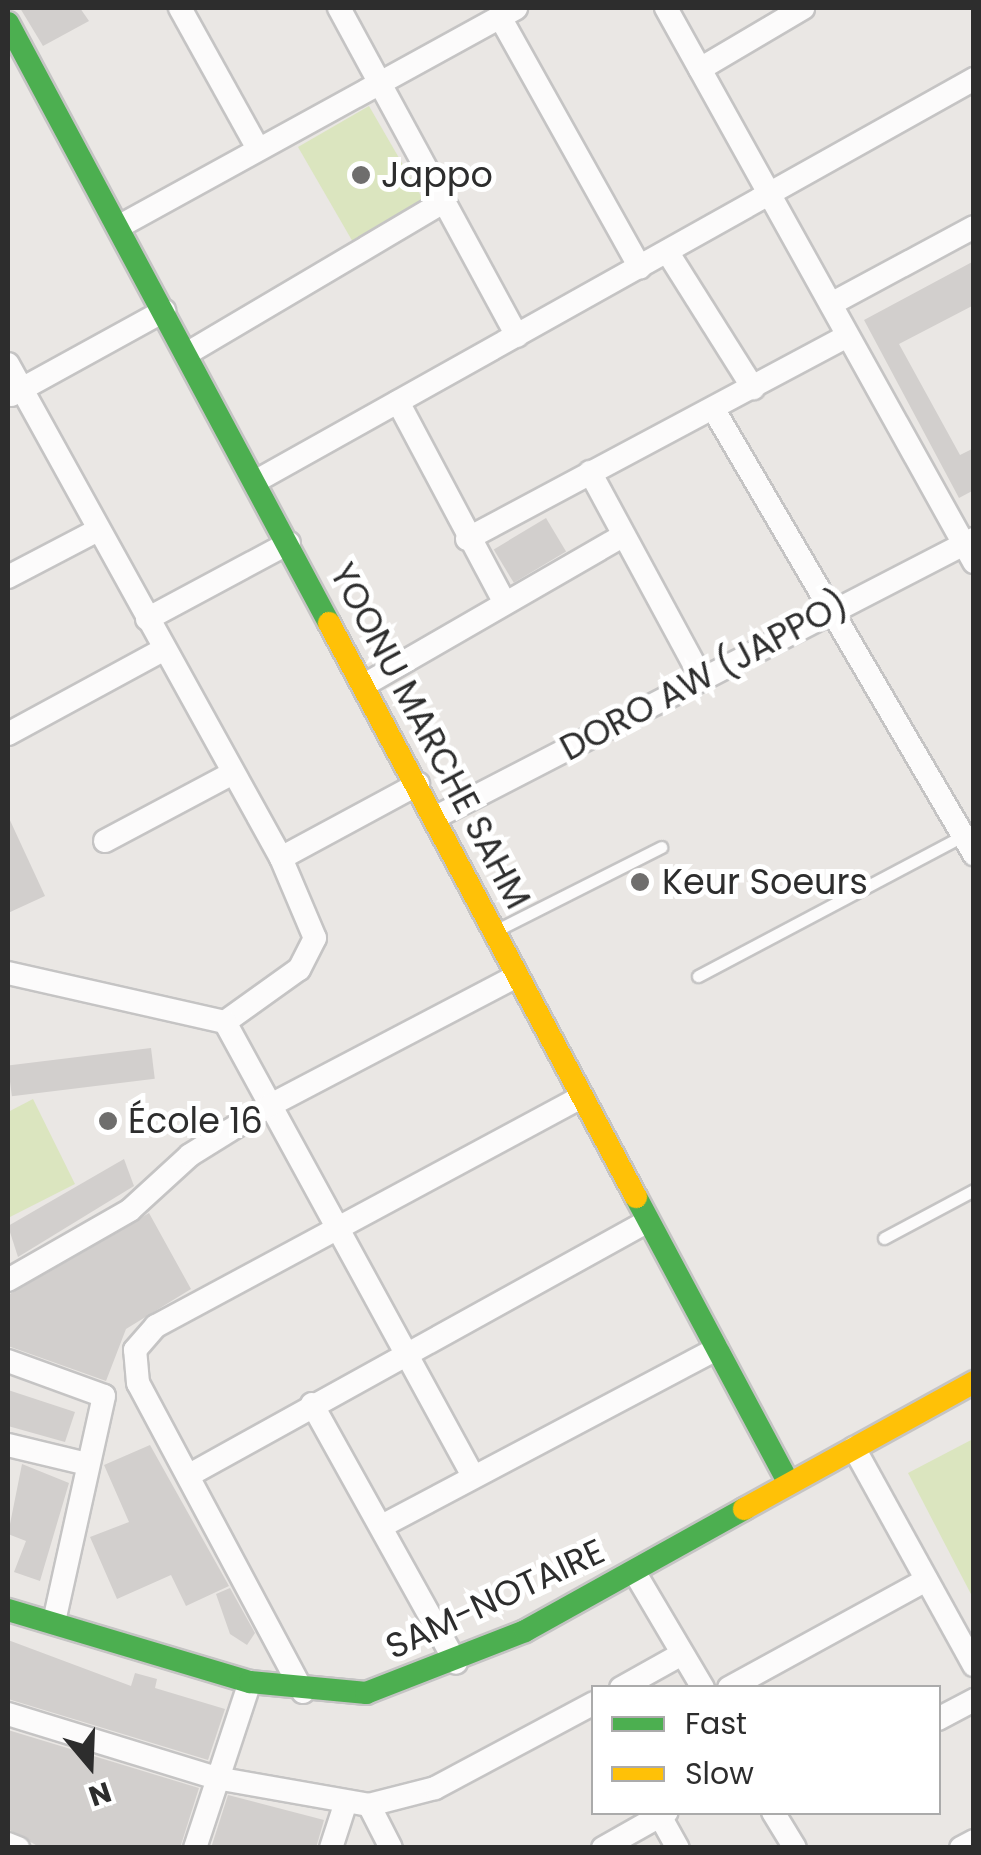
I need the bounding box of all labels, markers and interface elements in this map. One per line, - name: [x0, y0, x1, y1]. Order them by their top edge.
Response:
- place label: Jappo: [381, 154, 493, 196]
- marker: Jappo: [350, 164, 372, 186]
- street label: YOONU MARCHE SAHM: [321, 556, 539, 916]
- street label: DORO AW (JAPPO): [553, 582, 855, 770]
- place label: Keur Soeurs: [662, 861, 868, 903]
- marker: Keur Soeurs: [627, 869, 653, 895]
- place label: École 16: [128, 1100, 263, 1142]
- marker: École 16: [97, 1110, 119, 1132]
- street label: SAM-NOTAIRE: [379, 1530, 611, 1668]
- legend: [591, 1685, 941, 1815]
- text: Fast: [685, 1702, 747, 1745]
- north arrow: [40, 1715, 140, 1815]
- text: Slow: [685, 1752, 754, 1795]
- text: N: [84, 1772, 116, 1816]

